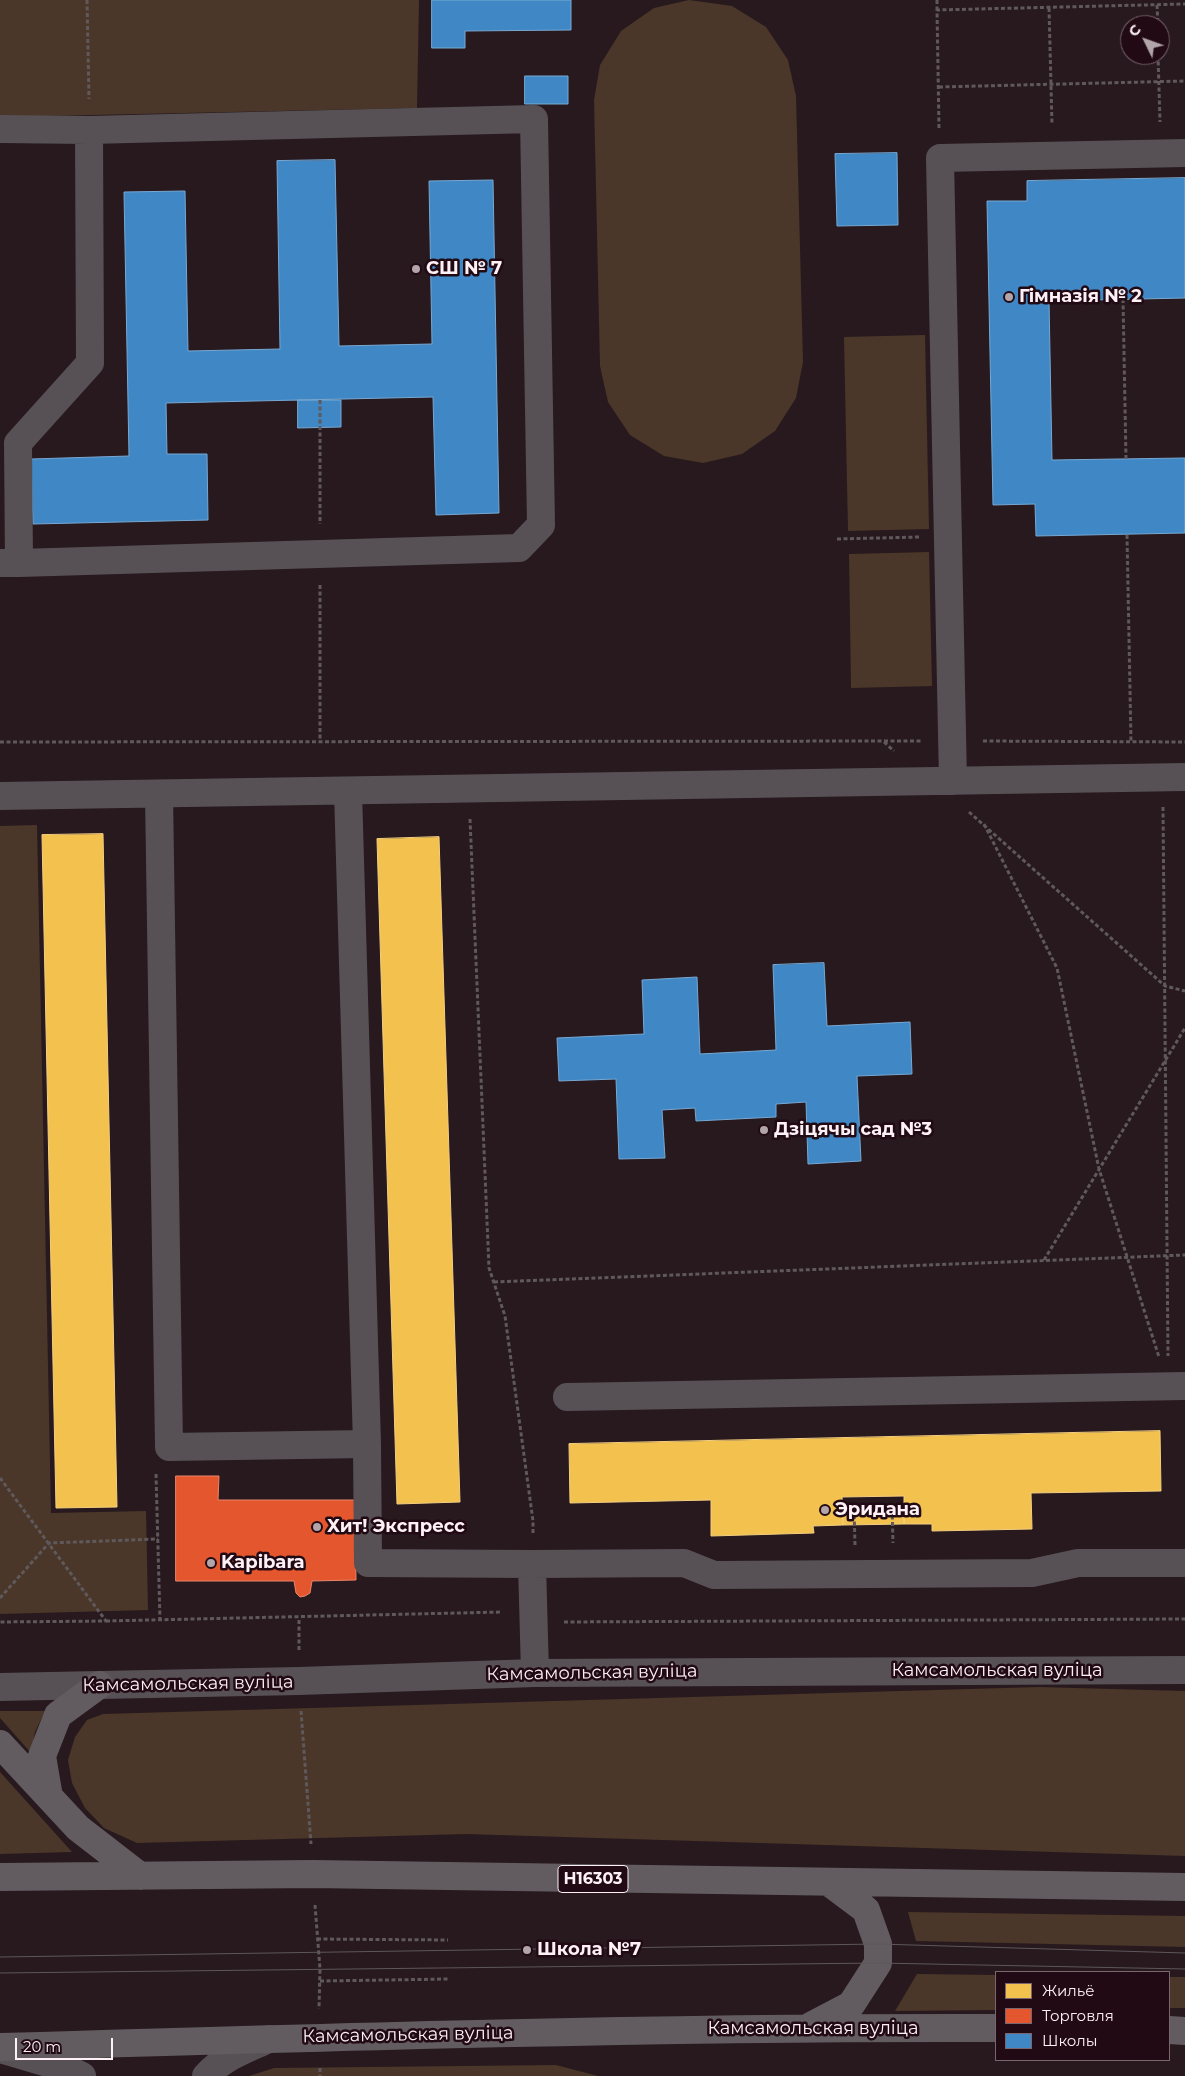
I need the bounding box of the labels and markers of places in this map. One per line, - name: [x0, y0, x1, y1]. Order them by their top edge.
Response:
- place label: СШ № 7: [426, 258, 502, 280]
- marker: СШ № 7: [410, 263, 422, 275]
- place label: Гімназія № 2: [1019, 286, 1142, 308]
- marker: Гімназія № 2: [1003, 291, 1015, 303]
- place label: Дзіцячы сад №3: [774, 1119, 932, 1141]
- marker: Дзіцячы сад №3: [758, 1124, 770, 1136]
- place label: Эридана: [835, 1499, 920, 1521]
- marker: Эридана: [819, 1504, 831, 1516]
- place label: Хит! Экспресс: [327, 1516, 465, 1538]
- marker: Хит! Экспресс: [311, 1521, 323, 1533]
- place label: Kapibara: [221, 1552, 305, 1574]
- marker: Kapibara: [205, 1557, 217, 1569]
- place label: Школа №7: [537, 1939, 641, 1961]
- marker: Школа №7: [521, 1944, 533, 1956]

